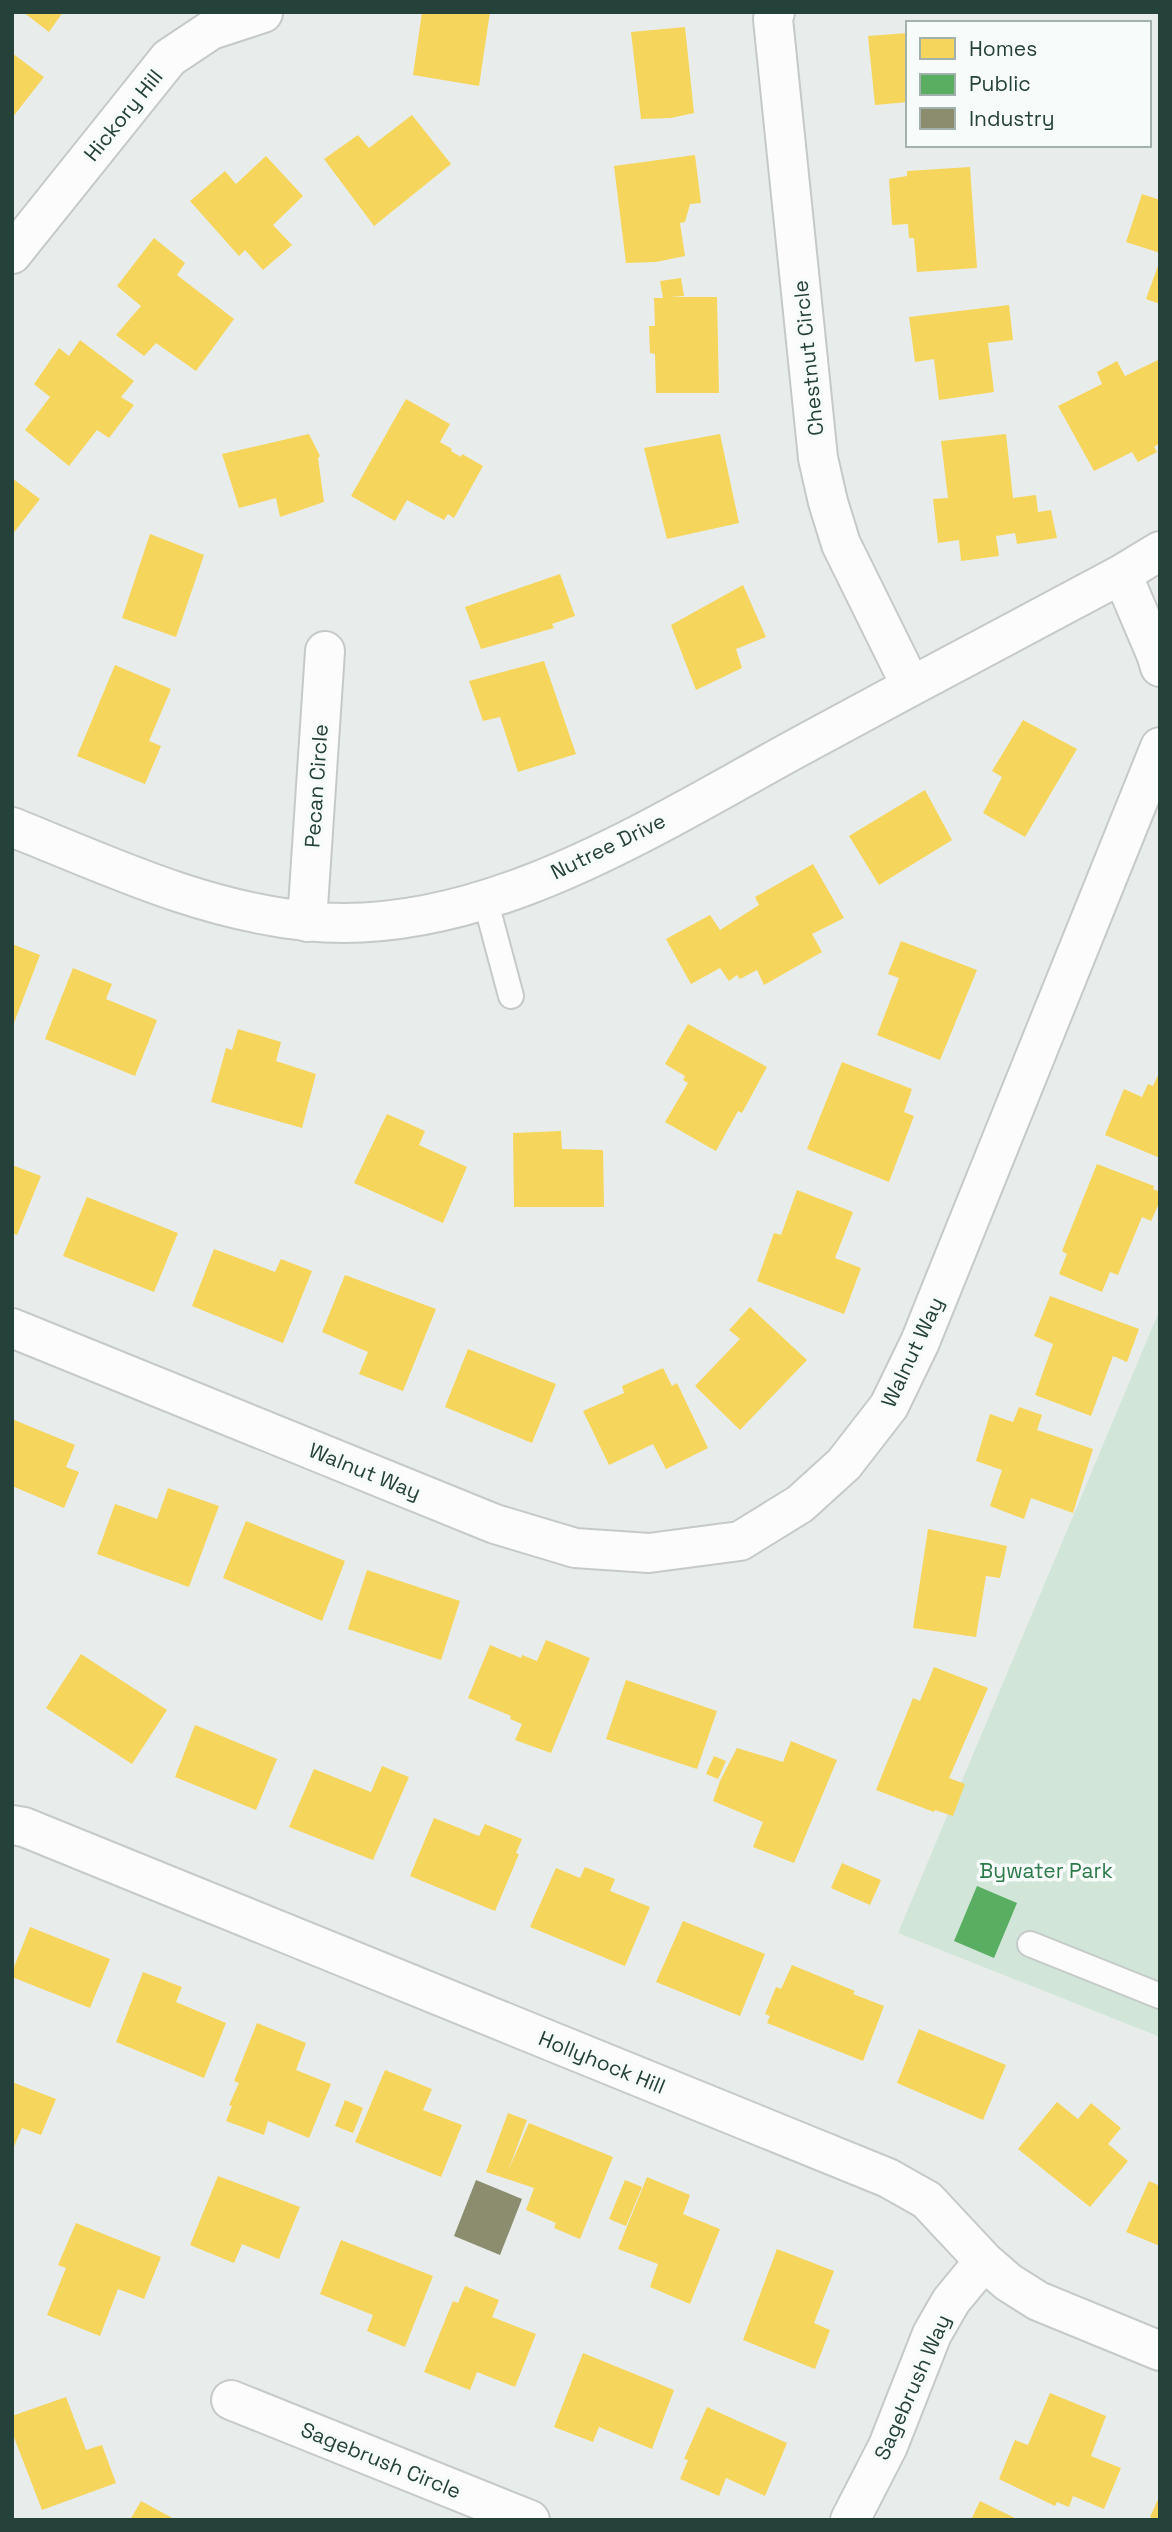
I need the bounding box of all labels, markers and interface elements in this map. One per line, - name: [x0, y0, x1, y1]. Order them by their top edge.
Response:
- legend: [906, 21, 1151, 147]
- text: Homes: [969, 35, 1037, 62]
- street label: Hickory Hill: [78, 64, 168, 166]
- text: Public: [969, 70, 1031, 97]
- text: Industry: [969, 105, 1055, 132]
- street label: Chestnut Circle: [786, 279, 830, 437]
- street label: Pecan Circle: [298, 723, 334, 849]
- street label: Nutree Drive: [546, 807, 670, 885]
- street label: Walnut Way: [875, 1293, 949, 1411]
- street label: Walnut Way: [305, 1436, 425, 1506]
- park label: Bywater Park: [979, 1857, 1113, 1884]
- street label: Hollyhock Hill: [535, 2024, 669, 2100]
- street label: Sagebrush Way: [868, 2310, 956, 2464]
- street label: Sagebrush Circle: [297, 2416, 465, 2504]

